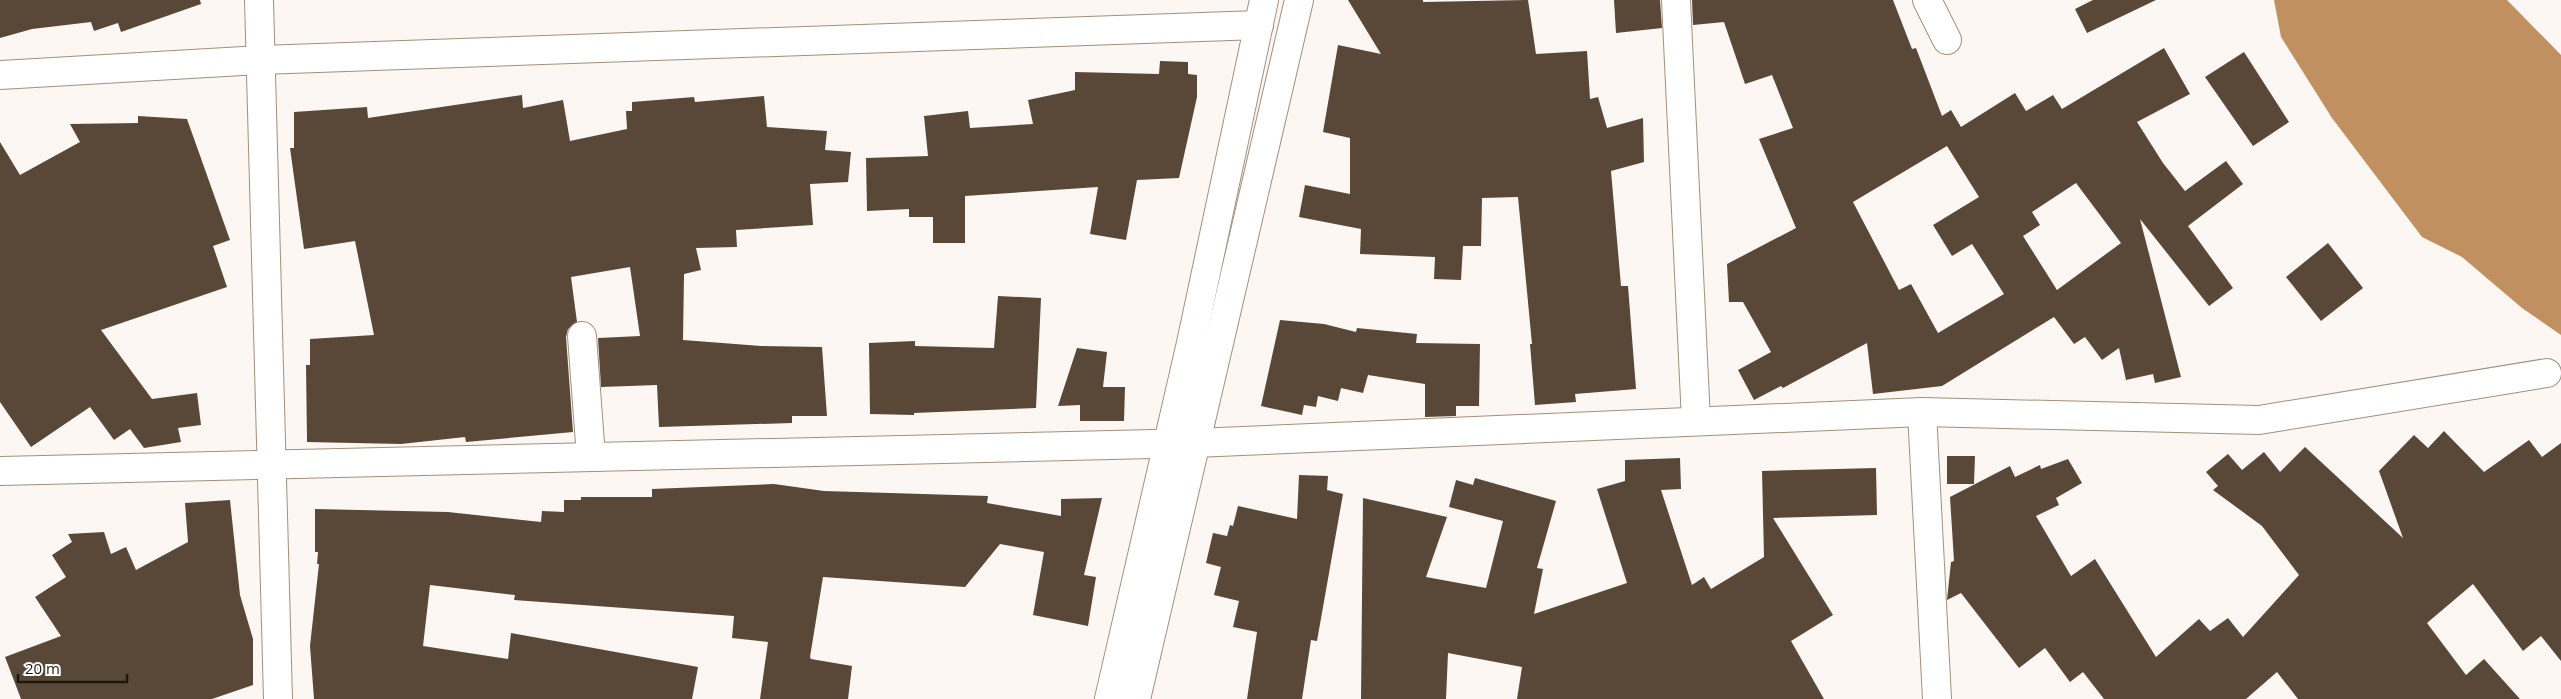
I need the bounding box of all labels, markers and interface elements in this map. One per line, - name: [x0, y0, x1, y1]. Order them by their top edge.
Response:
- scale bar: [18, 652, 126, 684]
- text: 20 m: [25, 658, 60, 678]

